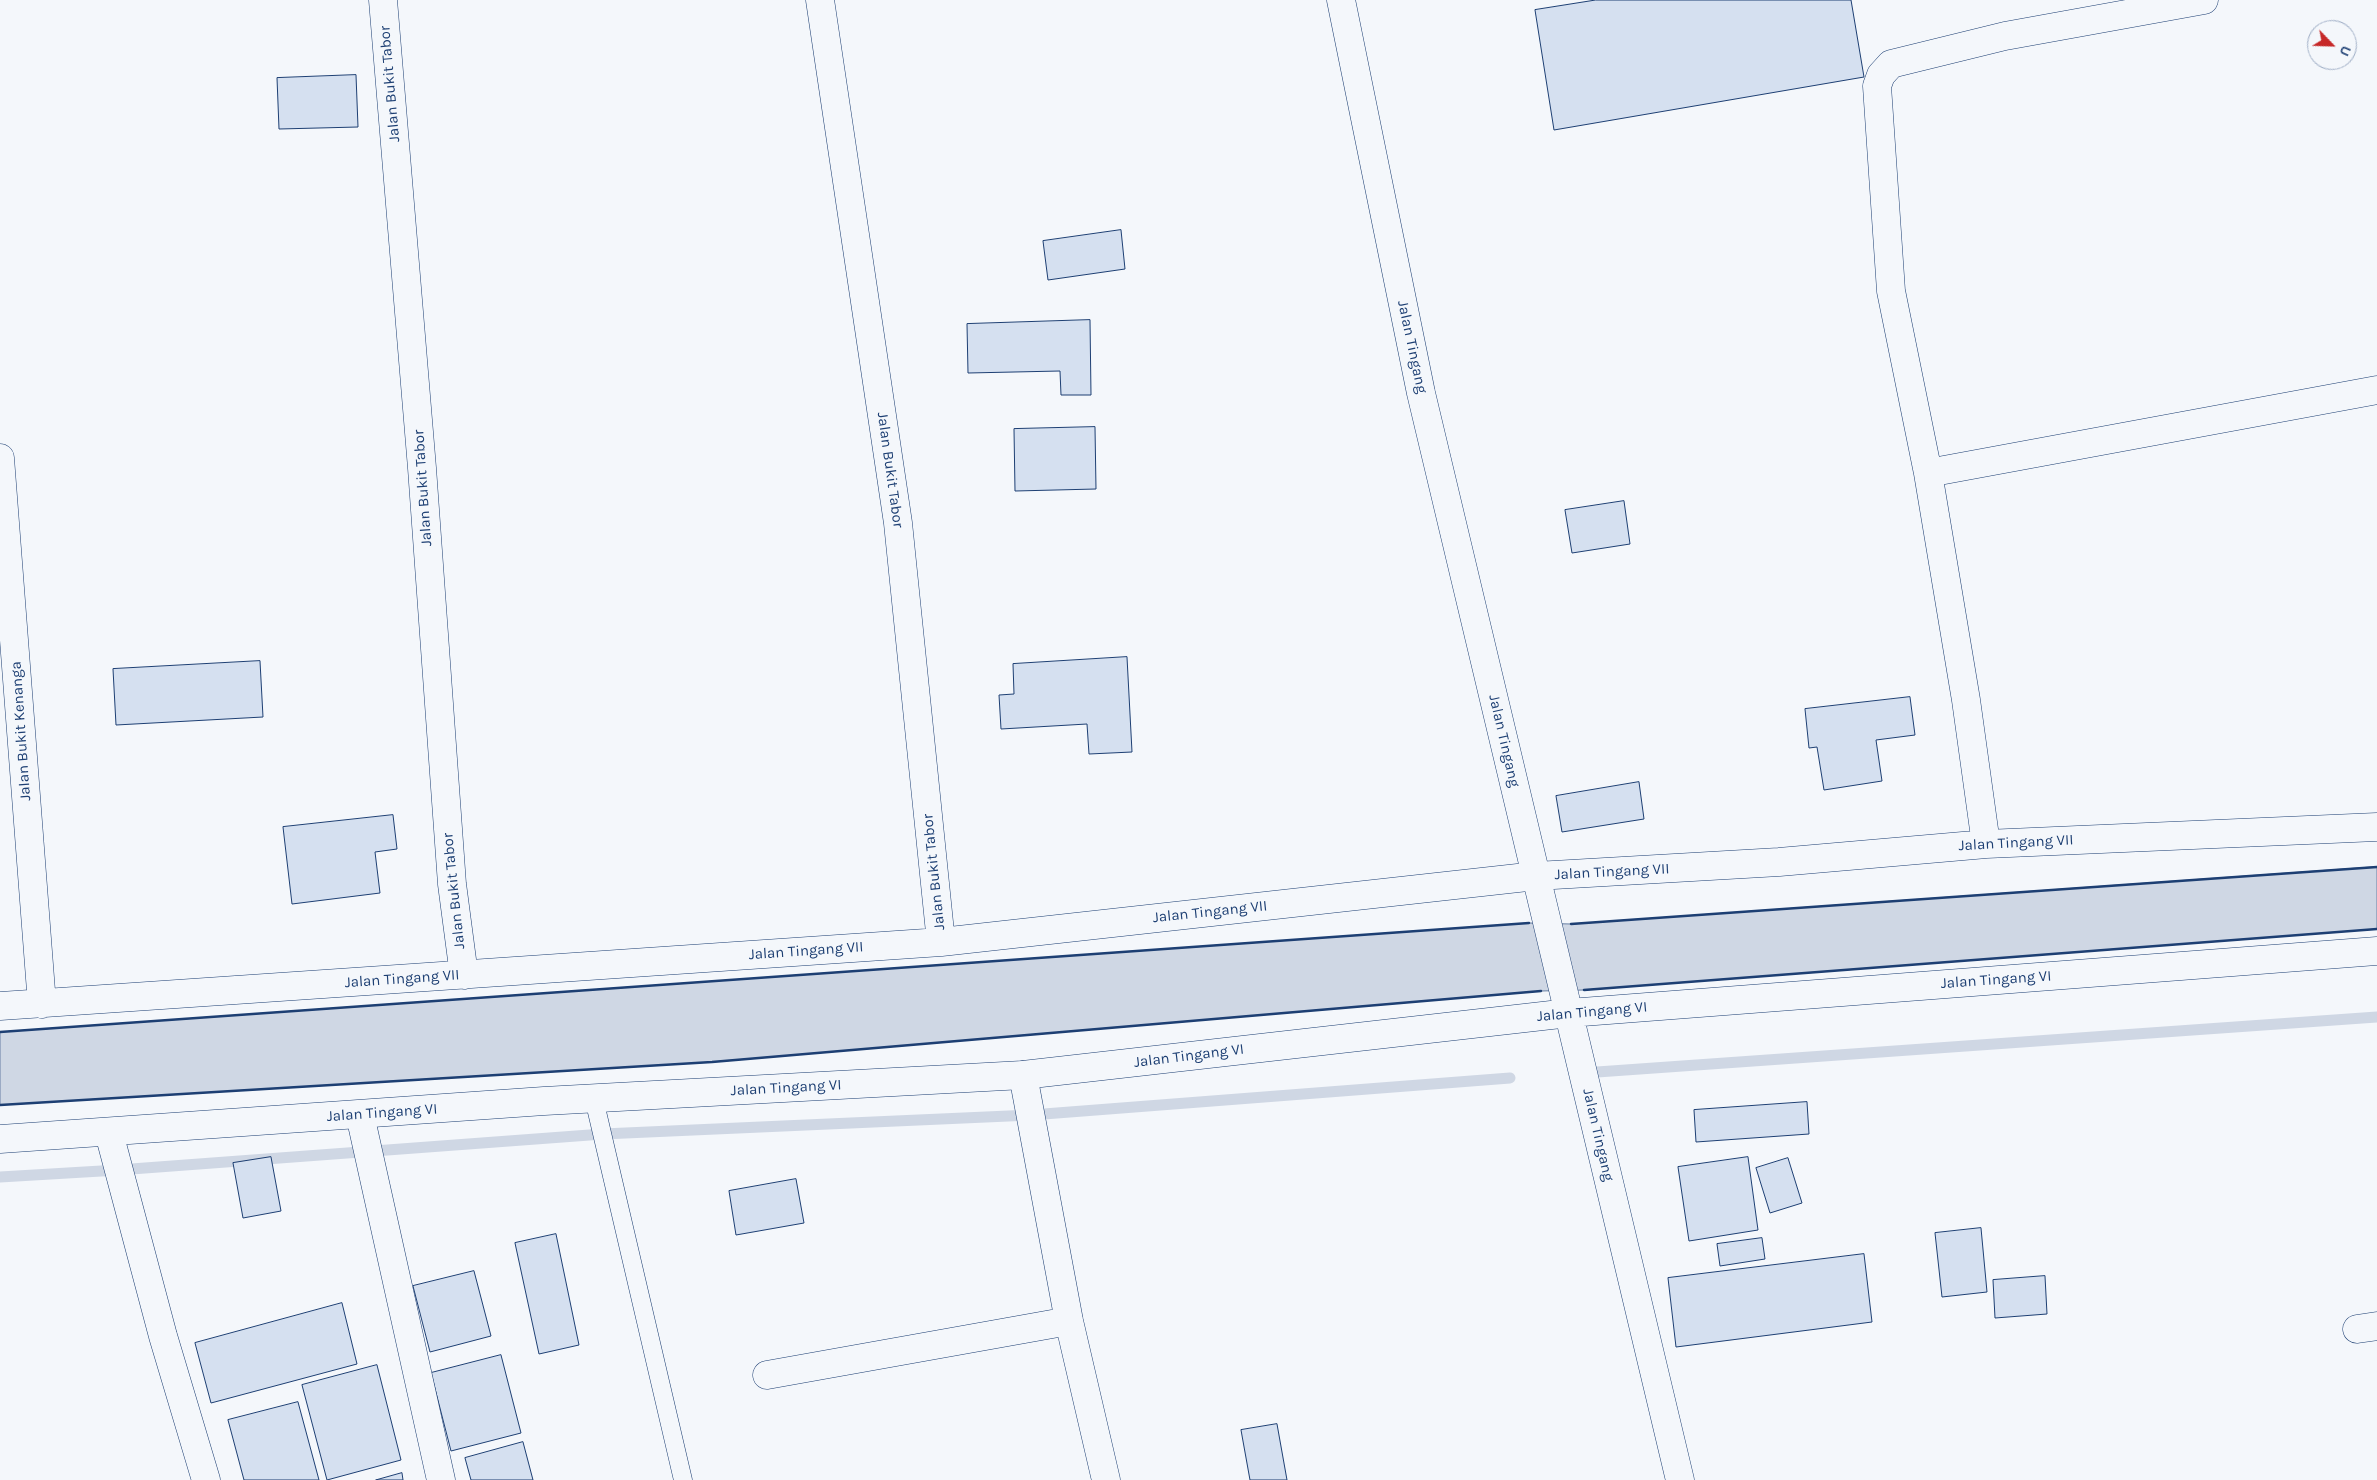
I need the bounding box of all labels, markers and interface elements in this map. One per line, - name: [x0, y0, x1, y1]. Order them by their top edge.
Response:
- north arrow: [2307, 20, 2357, 70]
- street label: Jalan Bukit Tabor: [376, 25, 404, 143]
- text: U: [2336, 43, 2355, 59]
- street label: Jalan Tingang: [1393, 299, 1431, 395]
- street label: Jalan Bukit Tabor: [873, 411, 907, 529]
- street label: Jalan Bukit Tabor: [410, 429, 436, 547]
- street label: Jalan Bukit Kenanga: [7, 661, 35, 801]
- street label: Jalan Tingang: [1485, 693, 1523, 789]
- street label: Jalan Bukit Tabor: [919, 813, 949, 931]
- street label: Jalan Tingang VII: [1958, 831, 2074, 855]
- street label: Jalan Bukit Tabor: [439, 832, 469, 950]
- street label: Jalan Tingang VII: [1554, 860, 1670, 884]
- street label: Jalan Tingang VII: [1152, 897, 1268, 927]
- street label: Jalan Tingang VII: [748, 938, 864, 964]
- street label: Jalan Tingang VII: [344, 966, 460, 992]
- street label: Jalan Tingang VI: [1940, 967, 2052, 993]
- street label: Jalan Tingang VI: [1536, 998, 1648, 1026]
- street label: Jalan Tingang VI: [1133, 1040, 1245, 1072]
- street label: Jalan Tingang VI: [730, 1076, 842, 1100]
- street label: Jalan Tingang: [1579, 1087, 1617, 1183]
- street label: Jalan Tingang VI: [326, 1100, 438, 1126]

